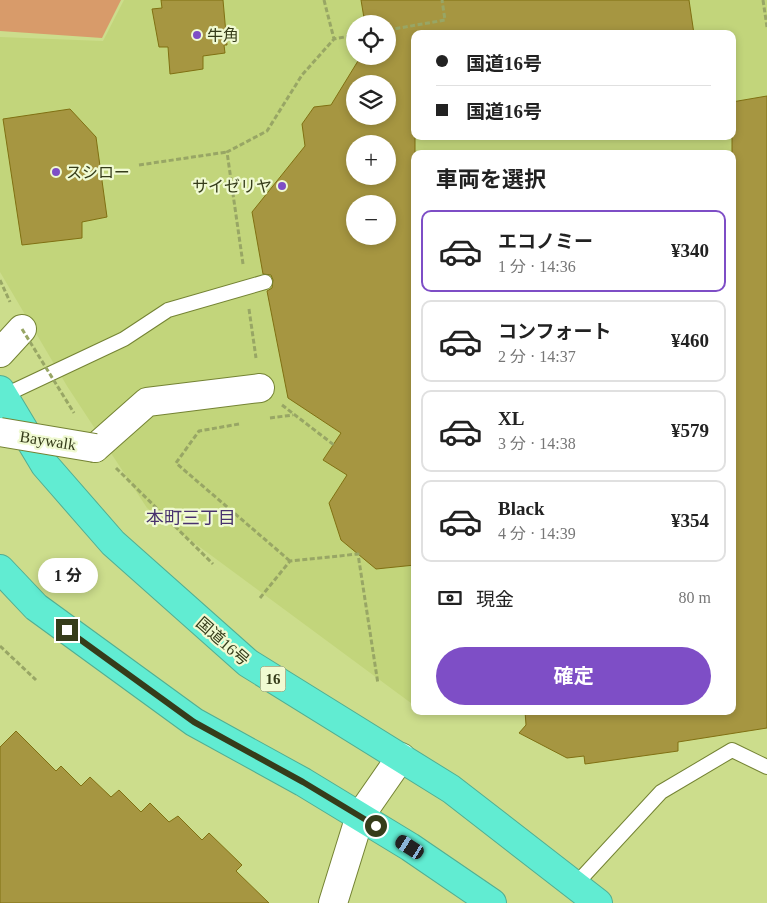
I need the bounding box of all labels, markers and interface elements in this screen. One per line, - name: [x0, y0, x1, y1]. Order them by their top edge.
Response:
- map controls: [346, 15, 396, 245]
- button: locate: [346, 15, 396, 65]
- place label: 牛角: [207, 27, 239, 44]
- marker: 牛角: [191, 29, 203, 41]
- text: 国道16号: [466, 53, 542, 74]
- button: layers: [346, 75, 396, 125]
- text: 国道16号: [466, 101, 542, 122]
- button: +: [346, 135, 396, 185]
- place label: スシロー: [66, 164, 130, 181]
- marker: スシロー: [50, 166, 62, 178]
- text: 車両を選択: [436, 167, 546, 192]
- place label: サイゼリヤ: [192, 178, 272, 195]
- marker: サイゼリヤ: [276, 180, 288, 192]
- button: −: [346, 195, 396, 245]
- icon: car: [438, 229, 483, 274]
- text: エコノミー: [498, 231, 593, 252]
- text: ¥340: [671, 240, 709, 261]
- text: 1 分 · 14:36: [498, 258, 576, 275]
- icon: car: [438, 319, 483, 364]
- text: コンフォート: [498, 321, 611, 342]
- text: ¥460: [671, 330, 709, 351]
- text: 2 分 · 14:37: [498, 348, 576, 365]
- text: XL: [498, 408, 524, 429]
- icon: car: [438, 409, 483, 454]
- text: ¥579: [671, 420, 709, 441]
- street label: Baywalk: [18, 428, 77, 454]
- text: 3 分 · 14:38: [498, 435, 576, 452]
- text: Black: [498, 498, 544, 519]
- icon: car: [438, 499, 483, 544]
- district label: 本町三丁目: [146, 508, 236, 528]
- text: ¥354: [671, 510, 709, 531]
- text: 4 分 · 14:39: [498, 525, 576, 542]
- callout: 1 分: [37, 558, 97, 592]
- text: 1 分: [54, 567, 82, 584]
- icon: cash: [436, 584, 464, 612]
- text: 現金: [476, 589, 514, 610]
- text: 80 m: [679, 589, 711, 606]
- street label: 国道16号: [193, 614, 252, 669]
- route end: [56, 619, 78, 641]
- button: 確定: [436, 647, 711, 705]
- road number: 16: [260, 666, 286, 692]
- route start: [365, 815, 387, 837]
- car: [393, 833, 426, 861]

